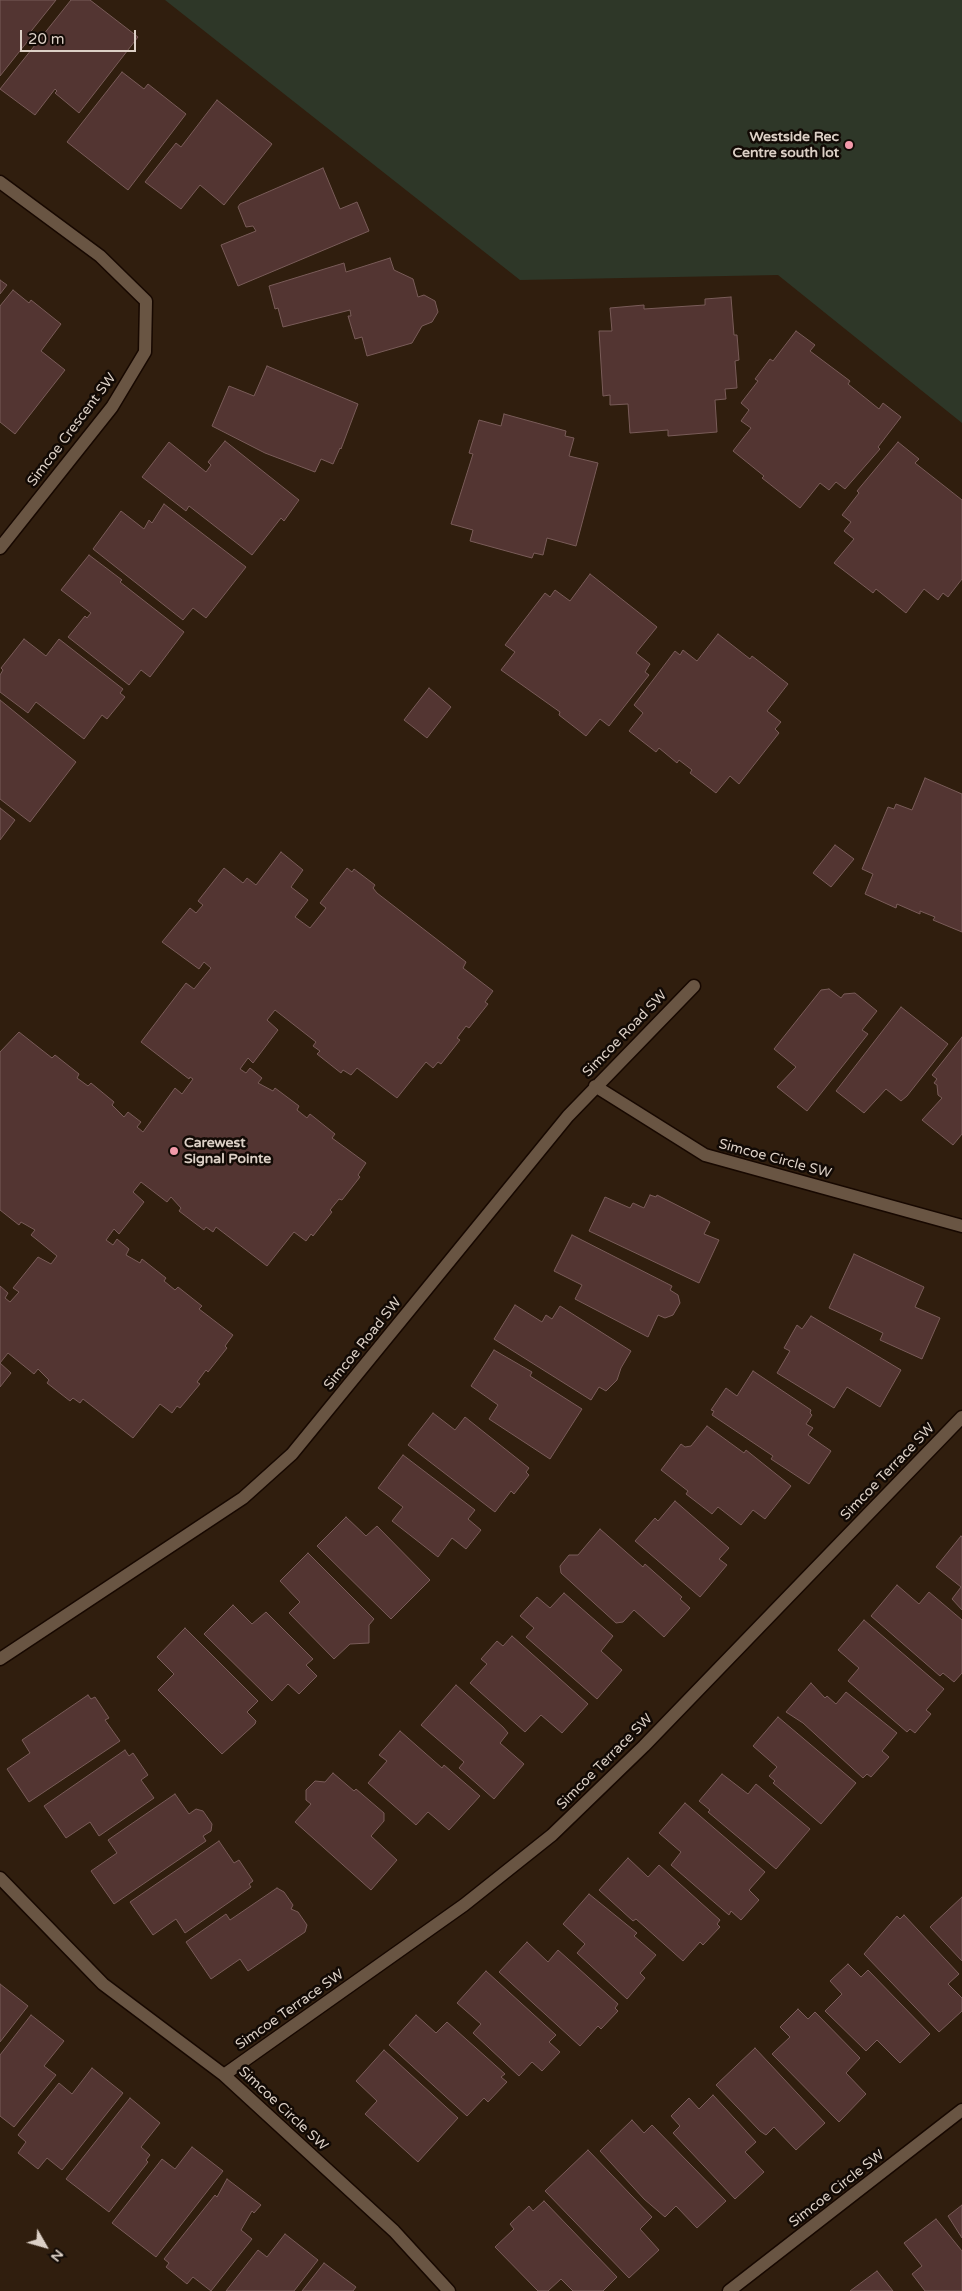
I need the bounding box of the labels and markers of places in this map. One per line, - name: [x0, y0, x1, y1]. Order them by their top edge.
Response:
- place label: Westside Rec Centre south lot: [733, 129, 839, 162]
- marker: Westside Rec Centre south lot: [843, 139, 855, 151]
- place label: Carewest Signal Pointe: [184, 1135, 271, 1168]
- marker: Carewest Signal Pointe: [168, 1145, 180, 1157]

